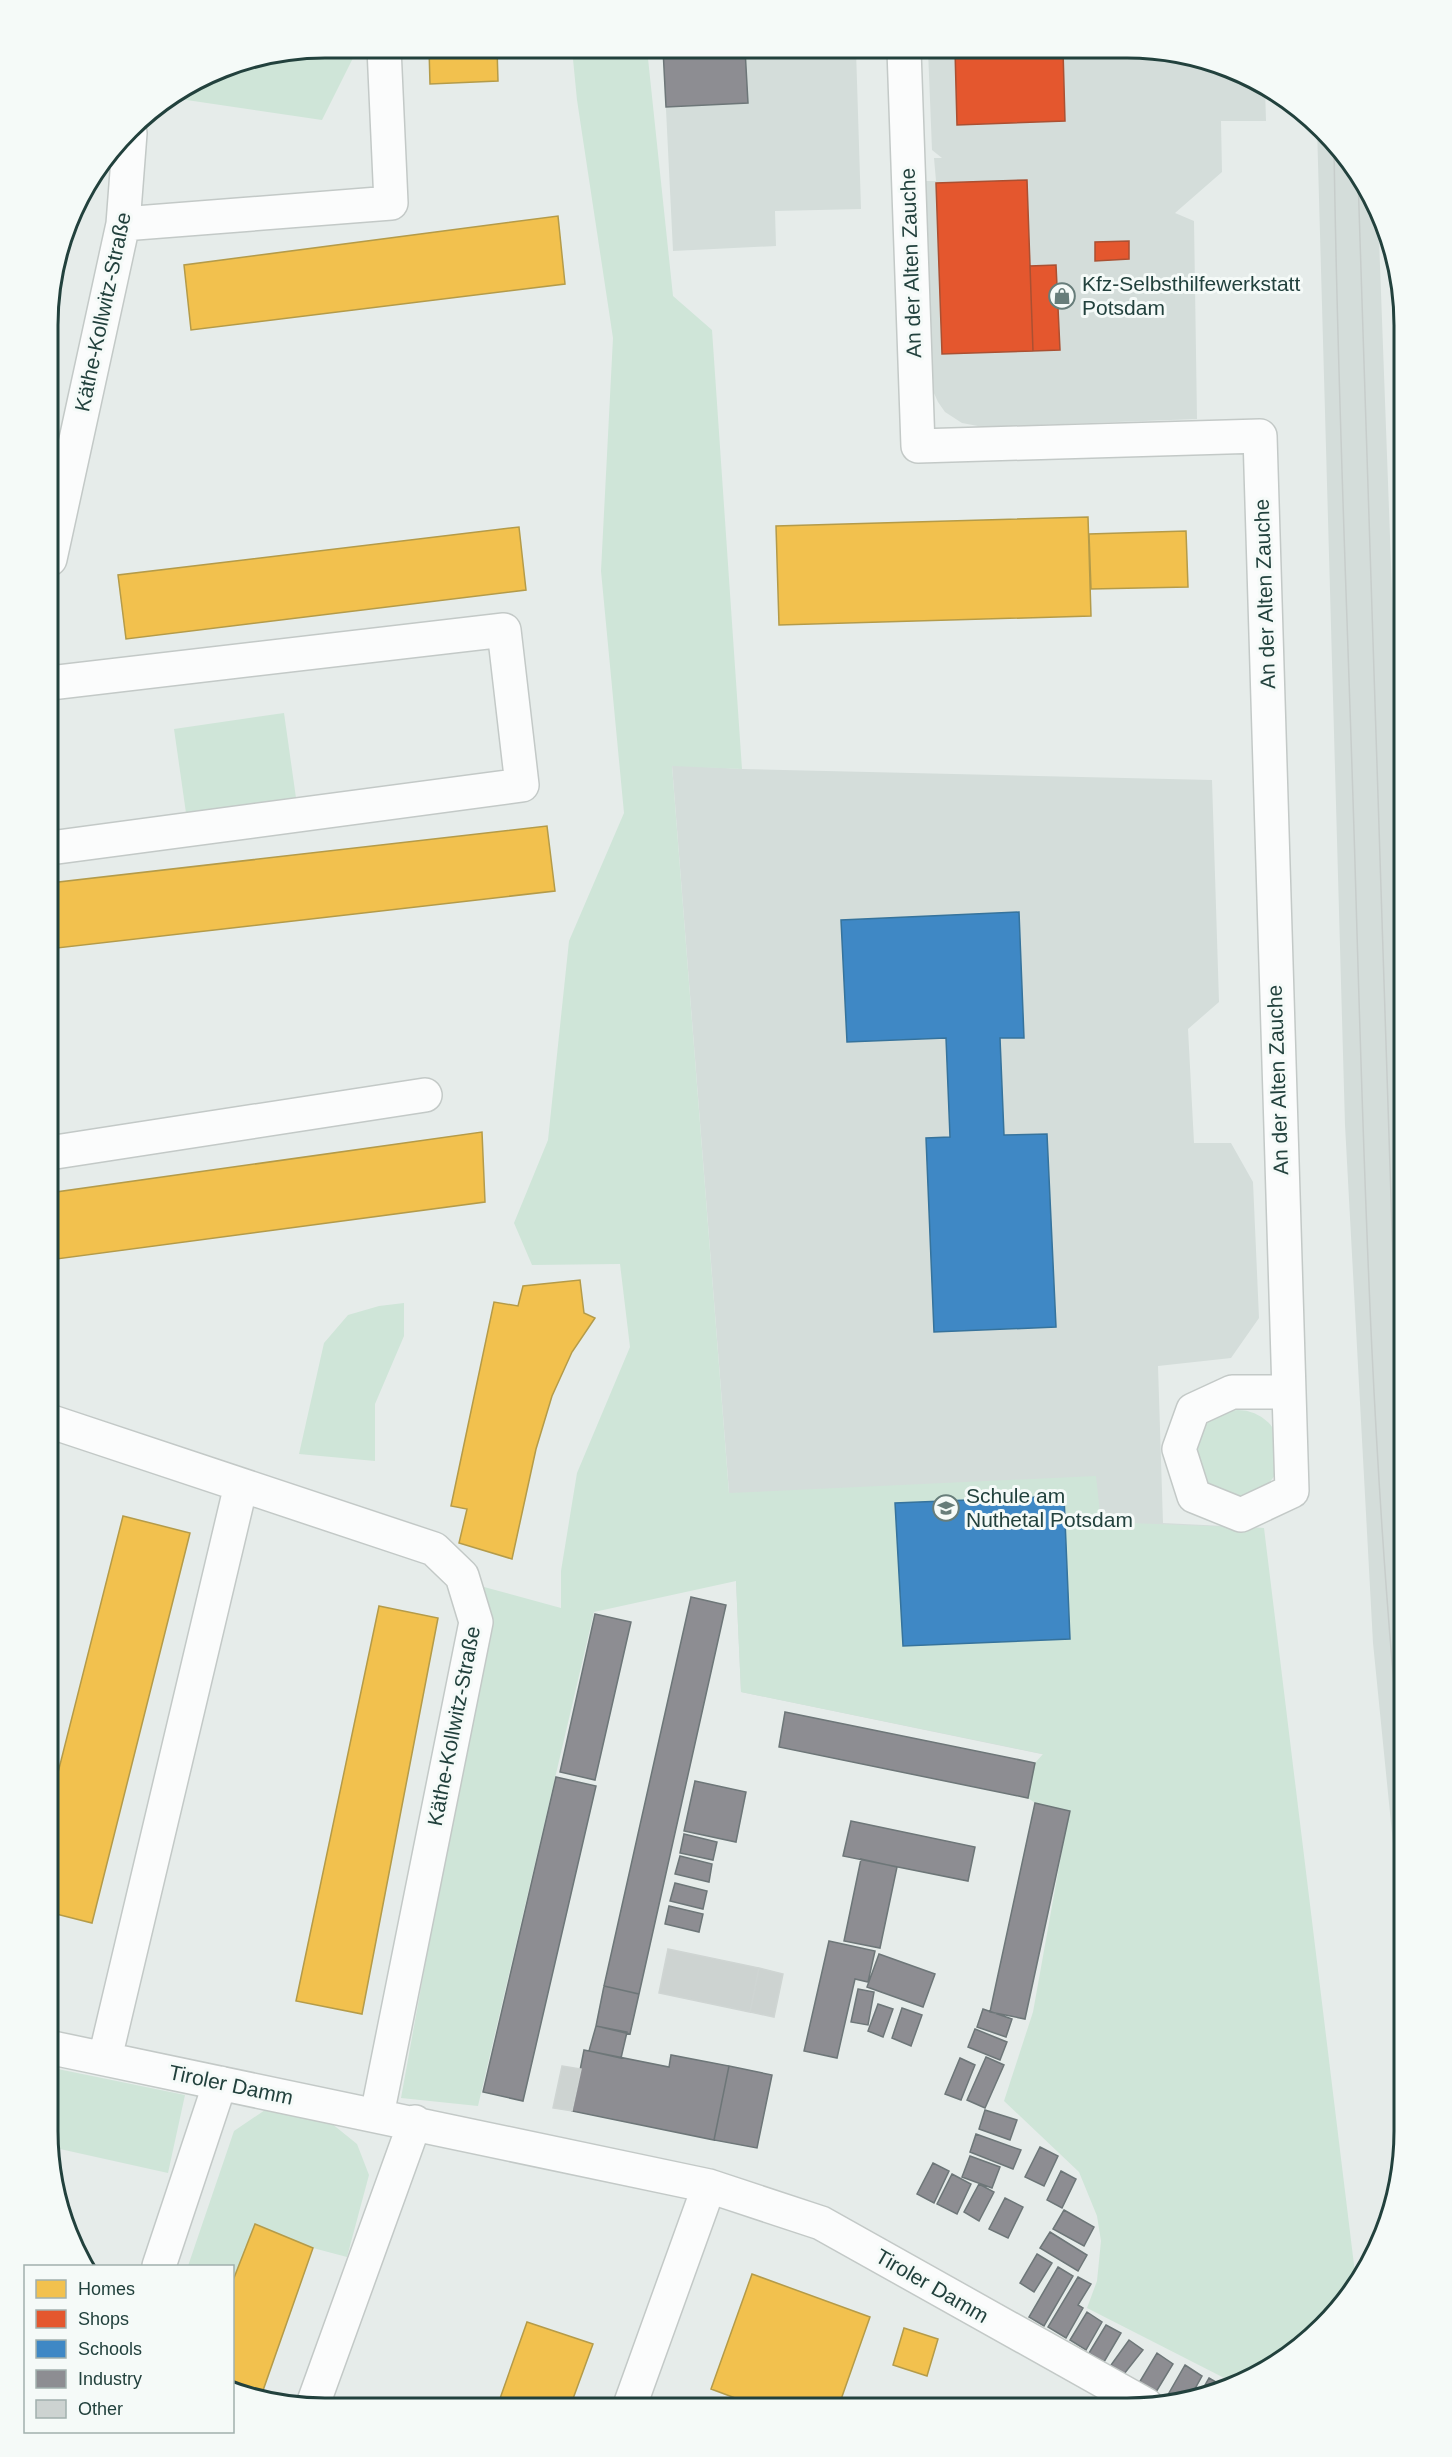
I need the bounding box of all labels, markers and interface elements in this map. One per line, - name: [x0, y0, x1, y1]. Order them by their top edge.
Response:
- street label: An der Alten Zauche: [896, 168, 925, 359]
- street label: Käthe-Kollwitz-Straße: [70, 210, 135, 414]
- place label: Kfz-Selbsthilfewerkstatt Potsdam: [1082, 272, 1300, 319]
- shop icon: Kfz-Selbsthilfewerkstatt Potsdam: [1047, 281, 1077, 311]
- street label: An der Alten Zauche: [1250, 499, 1279, 690]
- street label: An der Alten Zauche: [1263, 985, 1292, 1176]
- place label: Schule am Nuthetal Potsdam: [966, 1484, 1133, 1531]
- school or university icon: Schule am Nuthetal Potsdam: [931, 1493, 961, 1523]
- street label: Käthe-Kollwitz-Straße: [423, 1624, 484, 1828]
- street label: Tiroler Damm: [167, 2060, 295, 2109]
- street label: Tiroler Damm: [872, 2244, 993, 2327]
- legend: [24, 2265, 234, 2433]
- text: Homes: [78, 2279, 135, 2299]
- text: Shops: [78, 2309, 129, 2329]
- text: Schools: [78, 2339, 142, 2359]
- text: Industry: [78, 2369, 142, 2389]
- text: Other: [78, 2399, 123, 2419]

